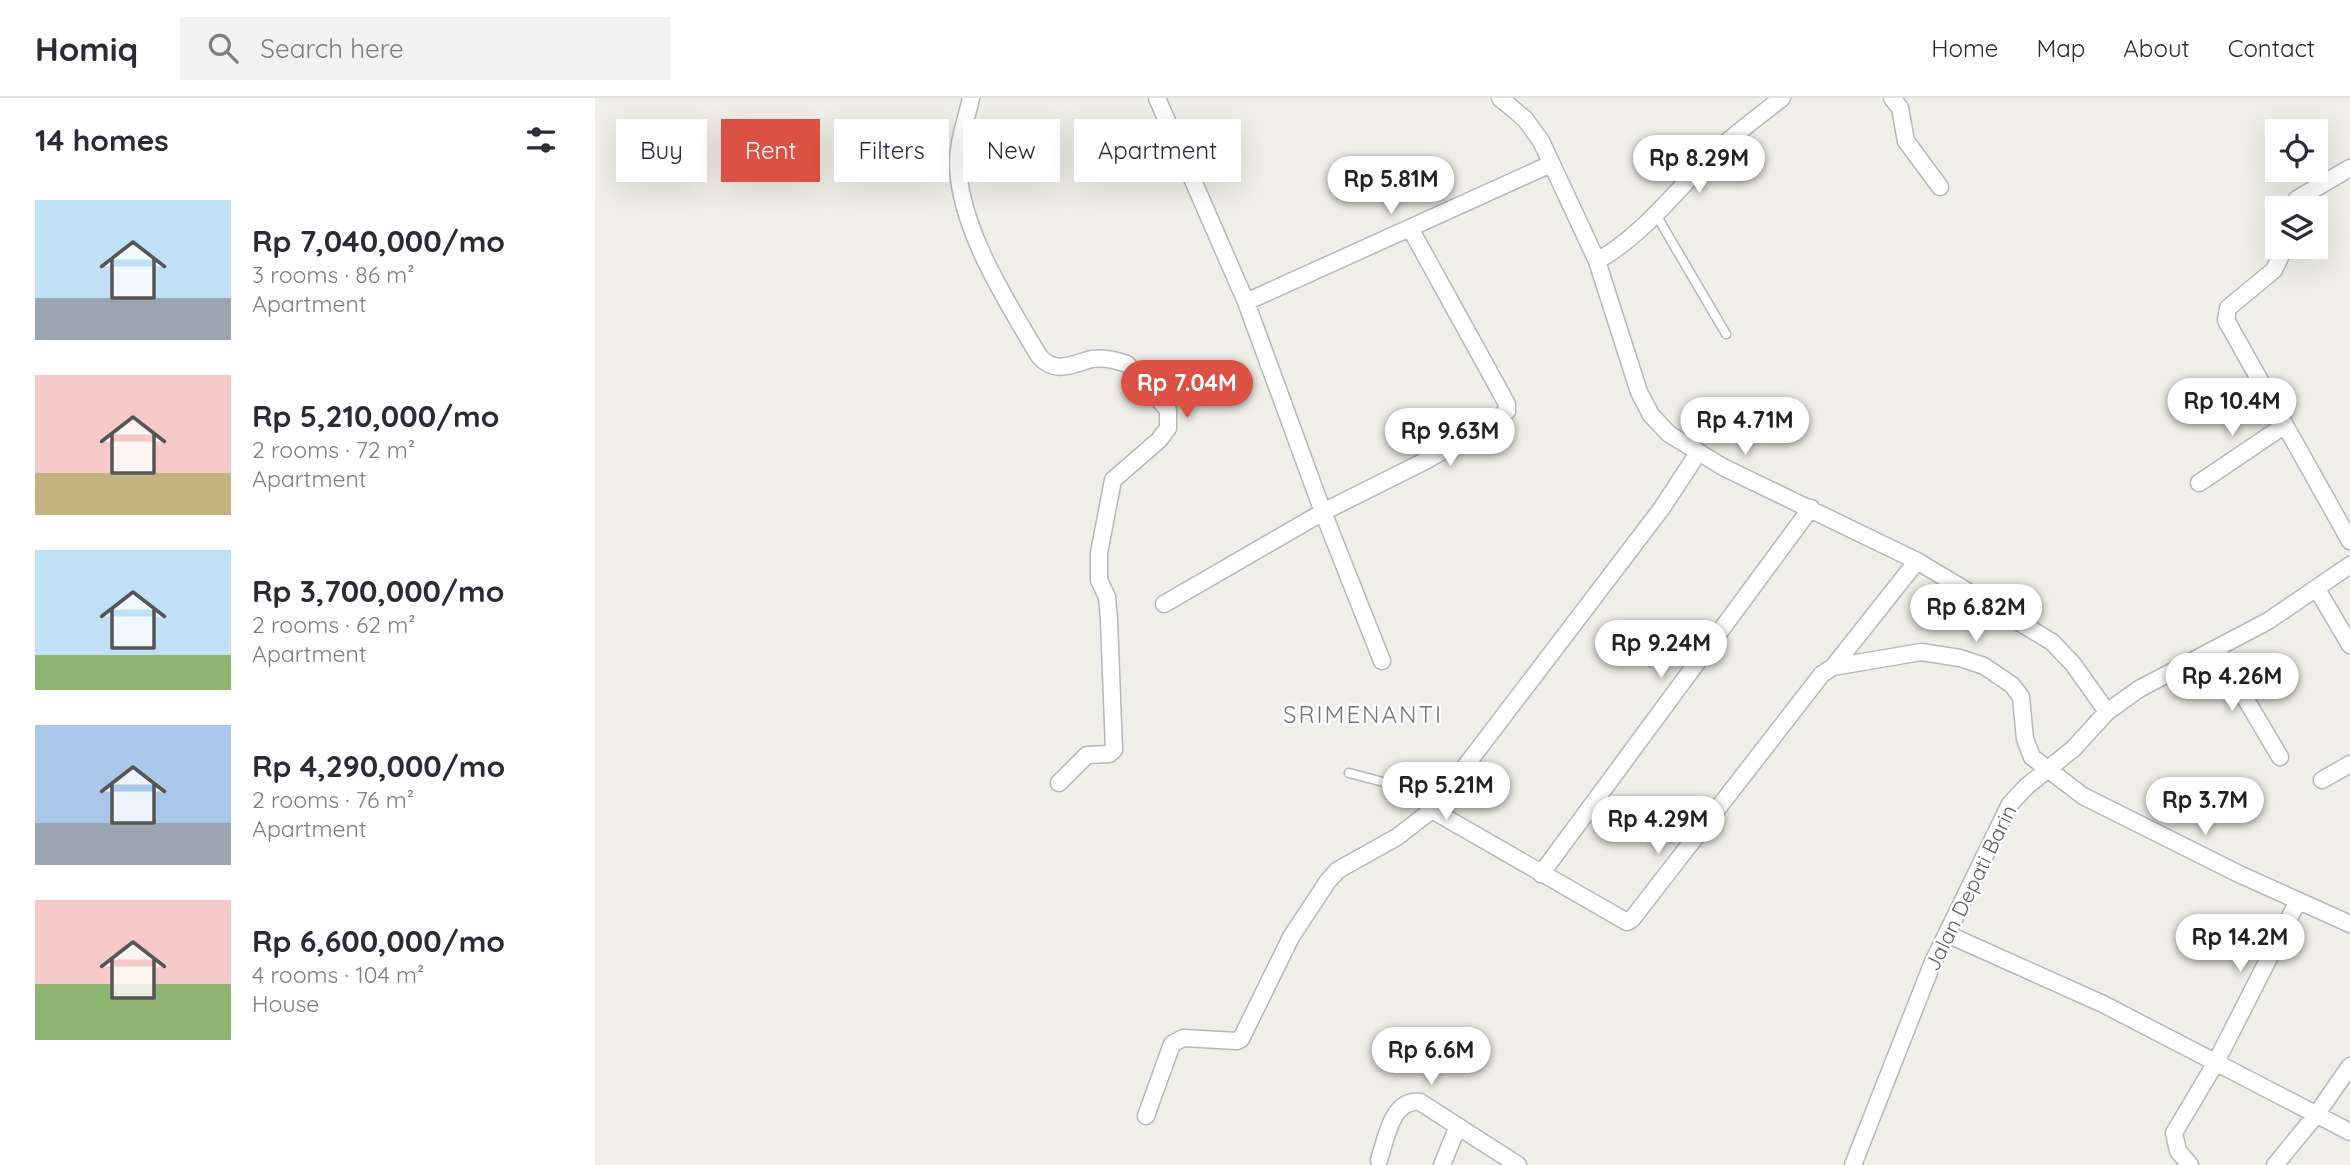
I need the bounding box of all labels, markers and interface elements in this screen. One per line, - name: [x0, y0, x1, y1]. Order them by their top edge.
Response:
- search box: [180, 17, 670, 80]
- text: Homiq: [35, 28, 138, 69]
- icon: search: [204, 29, 242, 67]
- text: Search here: [260, 32, 404, 65]
- text: Home: [1931, 33, 1998, 63]
- text: Map: [2036, 33, 2085, 63]
- text: About: [2123, 33, 2190, 63]
- text: Contact: [2228, 33, 2315, 63]
- chip: Buy: [616, 119, 707, 182]
- chip: Rent: [721, 119, 820, 182]
- chip: Filters: [834, 119, 949, 182]
- chip: New: [963, 119, 1060, 182]
- chip: Apartment: [1074, 119, 1241, 182]
- map controls: [2265, 119, 2328, 259]
- button: locate: [2265, 119, 2328, 182]
- text: 14 homes: [35, 121, 169, 159]
- icon: filters: [522, 121, 560, 159]
- pin: Rp 8.29M: [1627, 136, 1771, 195]
- text: Rp 8.29M: [1649, 143, 1749, 172]
- pin: Rp 5.81M: [1319, 156, 1463, 216]
- text: Rp 5.81M: [1343, 164, 1439, 193]
- button: layers: [2265, 196, 2328, 259]
- text: Rp 7,040,000/mo: [252, 222, 505, 260]
- icon: home: [91, 228, 175, 312]
- text: 3 rooms · 86 m²: [252, 260, 415, 289]
- text: Apartment: [252, 289, 366, 318]
- pin: Rp 7.04M: [1115, 360, 1259, 420]
- text: Rp 7.04M: [1137, 368, 1237, 397]
- pin: Rp 10.4M: [2160, 378, 2304, 438]
- text: Rp 10.4M: [2183, 386, 2281, 415]
- text: Rp 5,210,000/mo: [252, 397, 499, 435]
- pin: Rp 4.71M: [1673, 398, 1817, 457]
- icon: home: [91, 403, 175, 487]
- text: Rp 4.71M: [1696, 405, 1794, 434]
- pin: Rp 9.63M: [1378, 408, 1522, 468]
- text: Rp 9.63M: [1401, 416, 1499, 445]
- text: 2 rooms · 72 m²: [252, 435, 415, 464]
- text: Apartment: [252, 464, 366, 493]
- text: Rp 3,700,000/mo: [252, 572, 504, 610]
- icon: home: [91, 578, 175, 662]
- pin: Rp 6.82M: [1904, 584, 2048, 644]
- text: Rp 6.82M: [1926, 592, 2026, 621]
- text: 2 rooms · 62 m²: [252, 610, 416, 639]
- pin: Rp 9.24M: [1589, 620, 1733, 680]
- text: Rp 9.24M: [1611, 628, 1711, 657]
- text: Apartment: [252, 639, 366, 668]
- pin: Rp 4.26M: [2160, 654, 2304, 713]
- text: Rp 4.26M: [2182, 661, 2282, 690]
- district label: SRIMENANTI: [1283, 699, 1443, 729]
- text: Rp 4,290,000/mo: [252, 747, 505, 785]
- icon: home: [91, 753, 175, 837]
- pin: Rp 5.21M: [1374, 762, 1518, 822]
- text: Rp 5.21M: [1398, 770, 1494, 799]
- pin: Rp 3.7M: [2140, 778, 2270, 837]
- text: 2 rooms · 76 m²: [252, 785, 414, 814]
- text: Rp 3.7M: [2162, 785, 2248, 814]
- pin: Rp 4.29M: [1586, 796, 1730, 856]
- street label: Jalan Depati Barin: [1919, 800, 2022, 975]
- text: Rp 4.29M: [1608, 804, 1708, 833]
- text: Apartment: [252, 814, 366, 843]
- pin: Rp 14.2M: [2168, 914, 2312, 974]
- text: Rp 6,600,000/mo: [252, 922, 505, 960]
- text: Rp 14.2M: [2192, 922, 2288, 951]
- icon: home: [91, 928, 175, 1012]
- text: 4 rooms · 104 m²: [252, 960, 424, 989]
- text: House: [252, 989, 319, 1018]
- pin: Rp 6.6M: [1366, 1028, 1496, 1087]
- text: Rp 6.6M: [1388, 1035, 1474, 1064]

